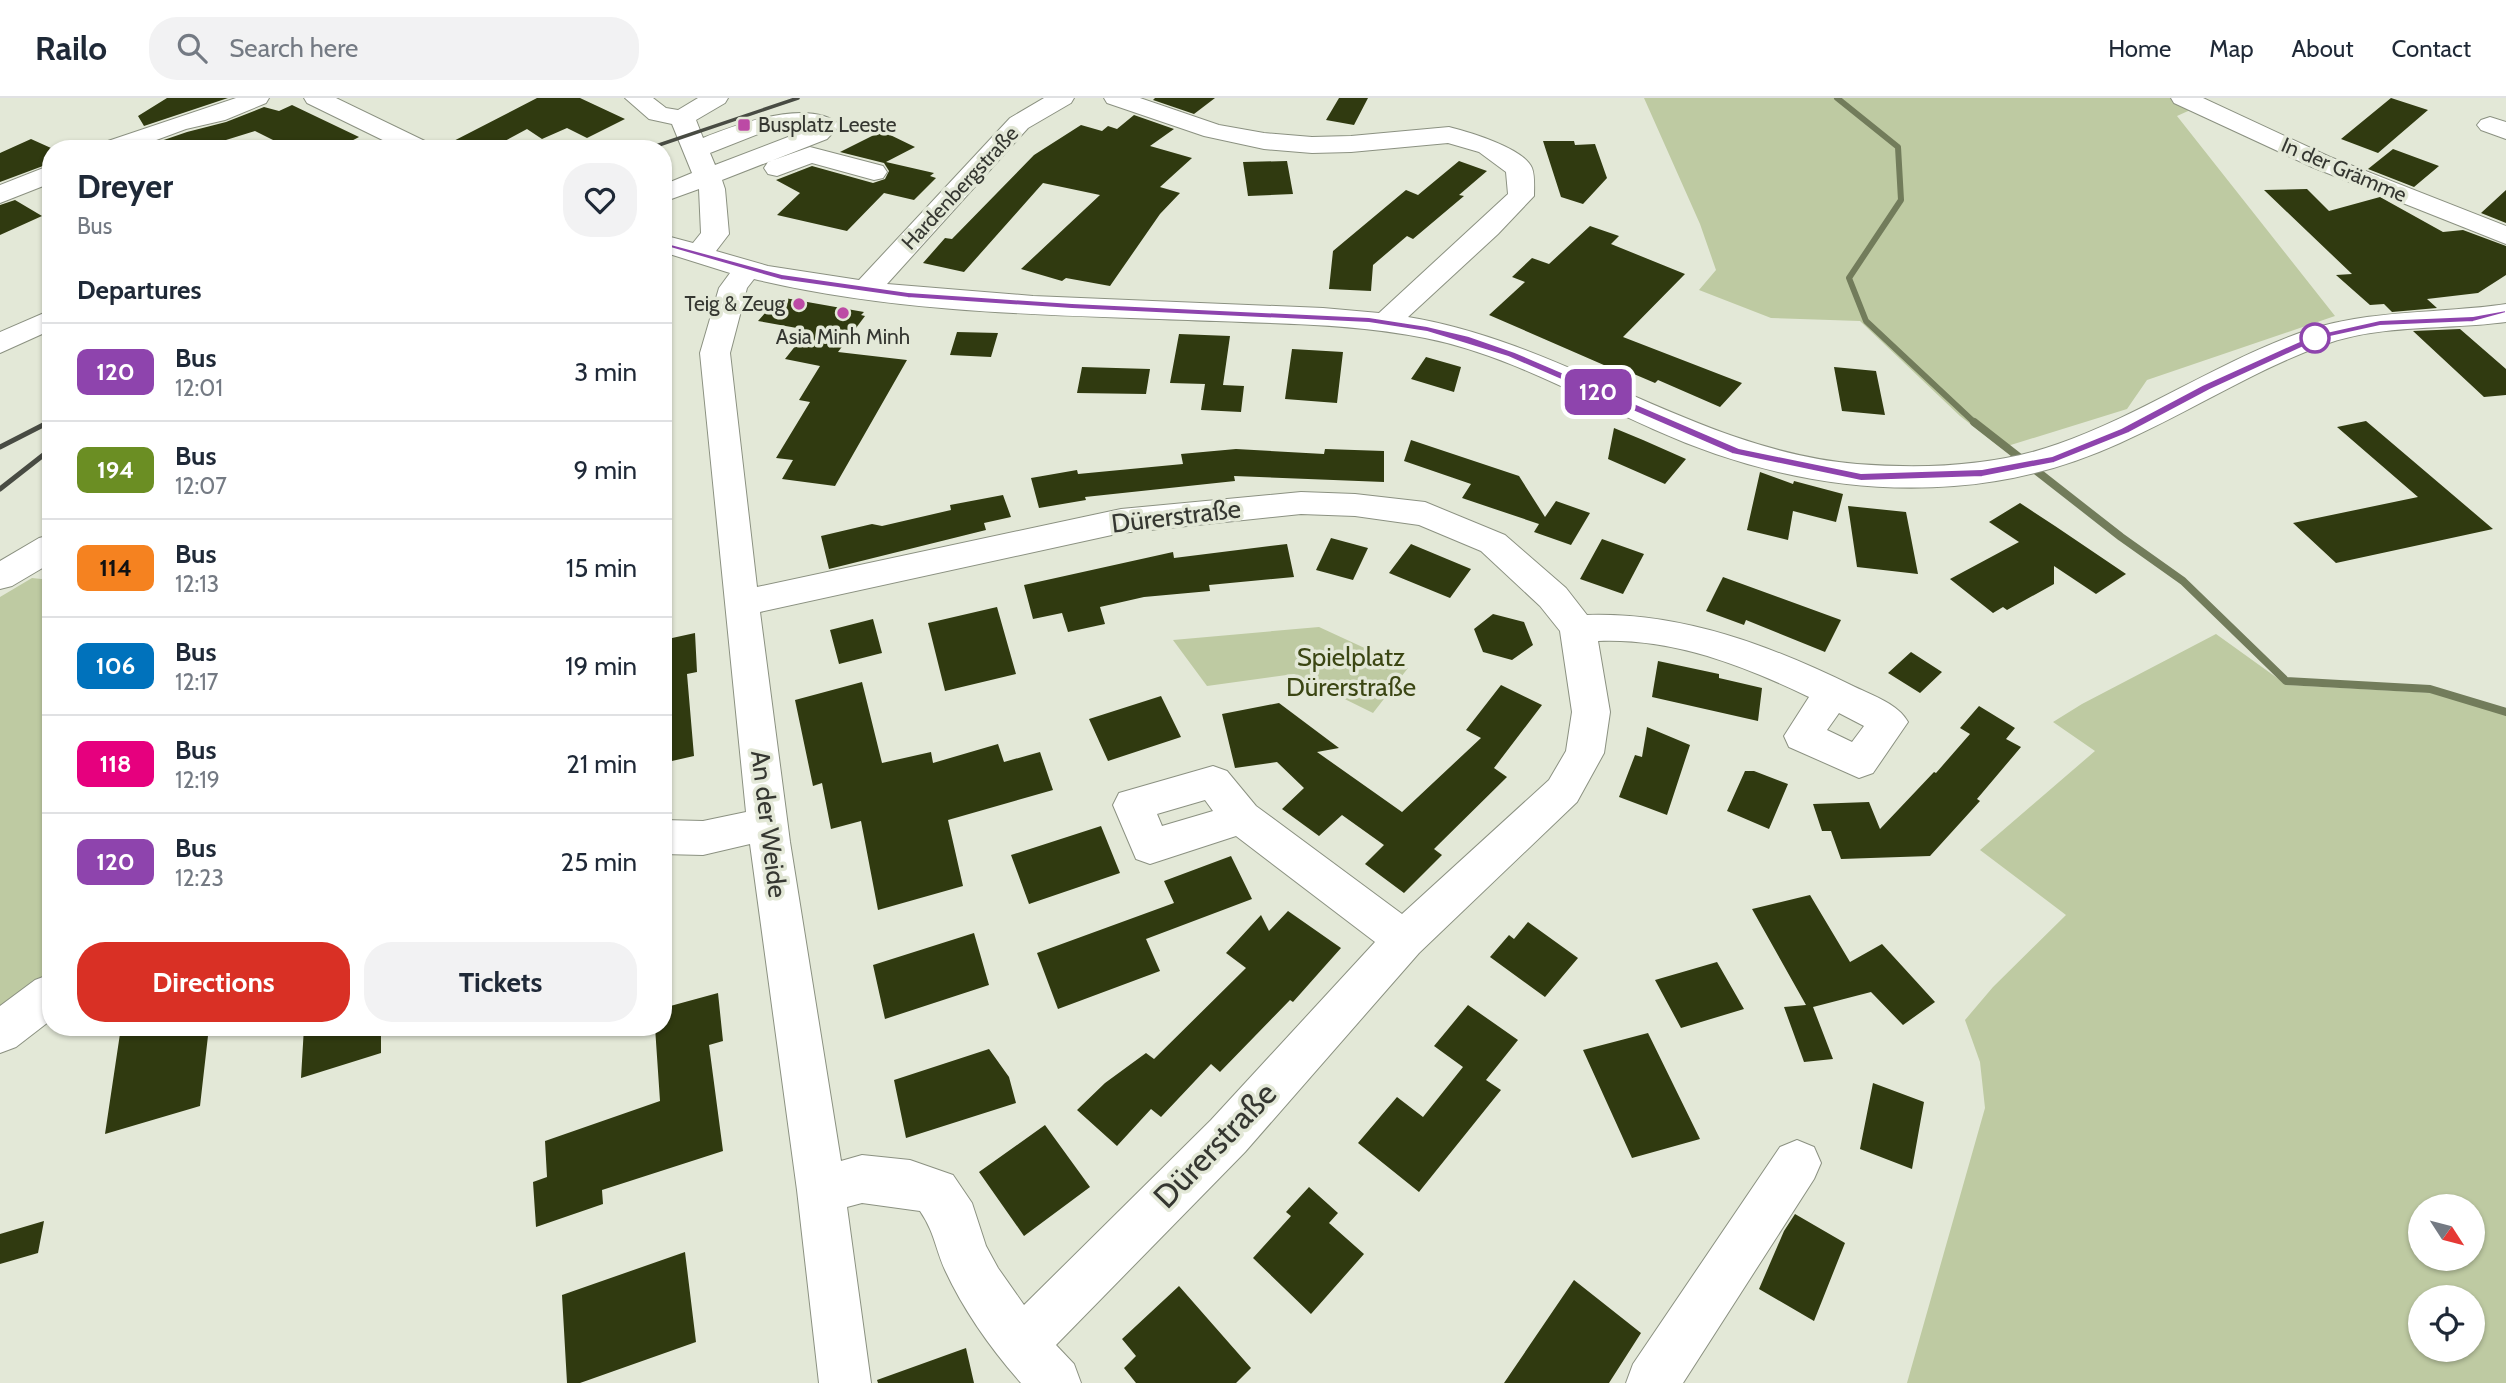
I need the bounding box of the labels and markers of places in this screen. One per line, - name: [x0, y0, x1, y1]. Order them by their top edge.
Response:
- place label: Busplatz Leeste: [758, 112, 897, 137]
- marker: Busplatz Leeste: [736, 117, 752, 133]
- place label: Teig & Zeug: [684, 291, 786, 316]
- marker: Teig & Zeug: [791, 296, 807, 312]
- marker: Asia Minh Minh: [835, 305, 851, 321]
- unlabelled marker: [2300, 323, 2330, 353]
- place label: Asia Minh Minh: [776, 324, 910, 349]

